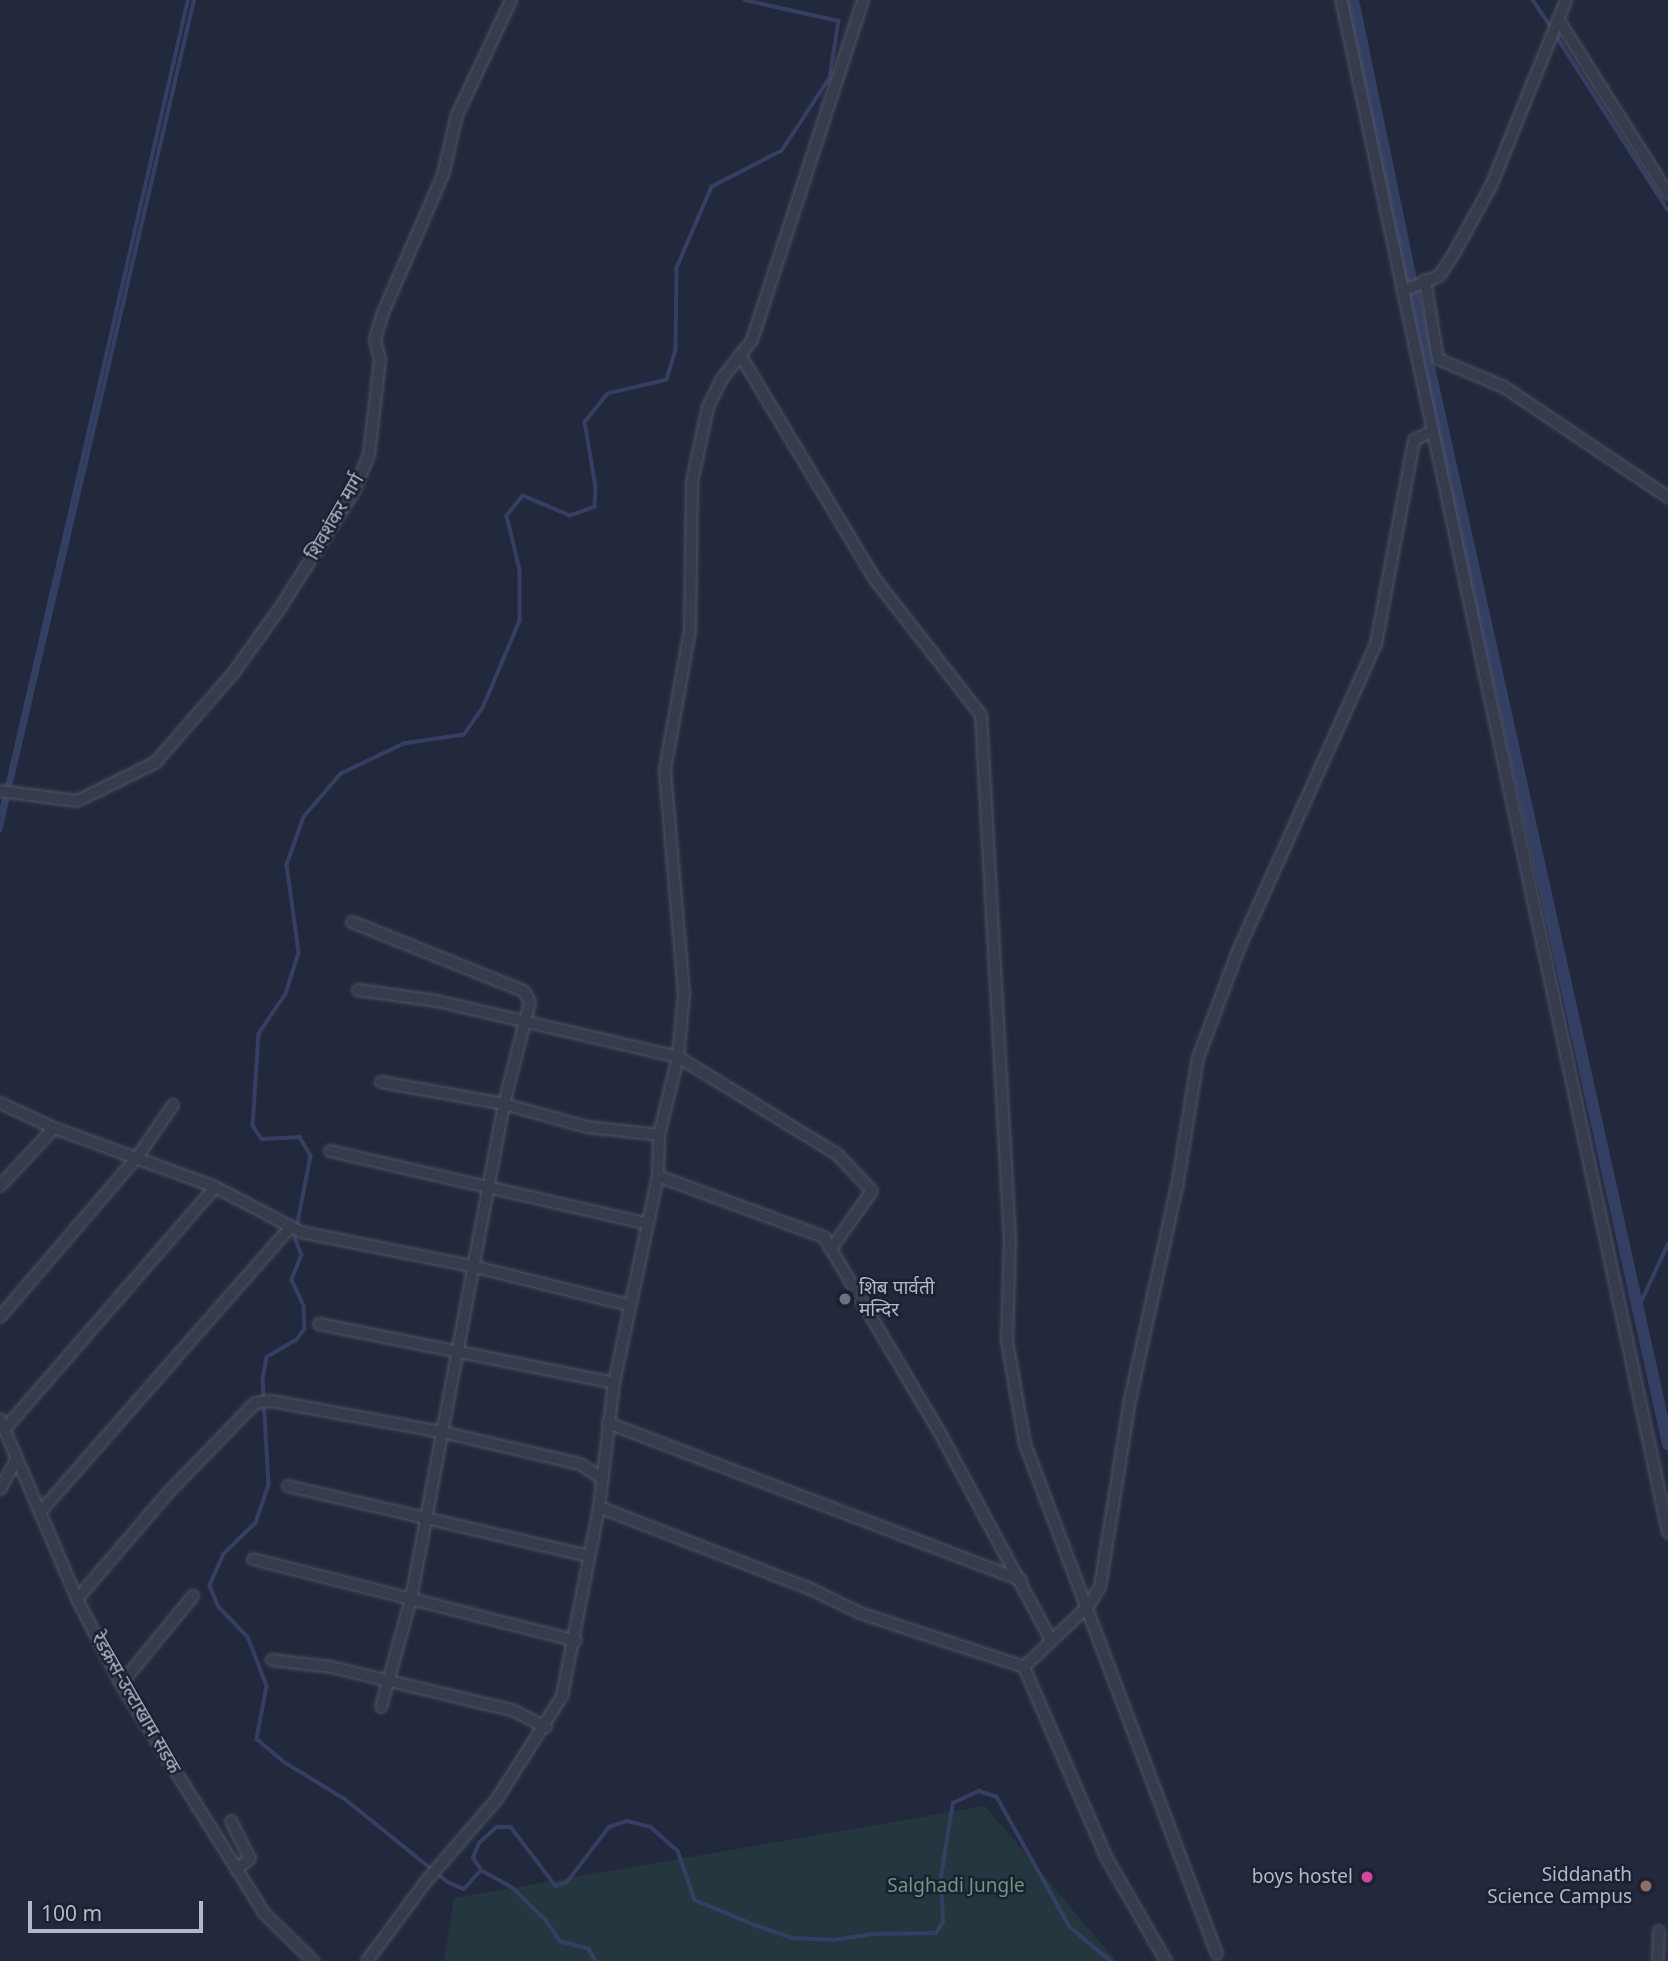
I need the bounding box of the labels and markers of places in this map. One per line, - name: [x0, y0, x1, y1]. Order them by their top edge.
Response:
- place label: शिब पार्वती मन्दिर: [859, 1277, 935, 1321]
- marker: शिब पार्वती मन्दिर: [837, 1291, 853, 1307]
- place label: Siddanath Science Campus: [1487, 1864, 1632, 1908]
- place label: boys hostel: [1252, 1866, 1353, 1888]
- marker: boys hostel: [1359, 1869, 1375, 1885]
- marker: Siddanath Science Campus: [1638, 1878, 1654, 1894]

